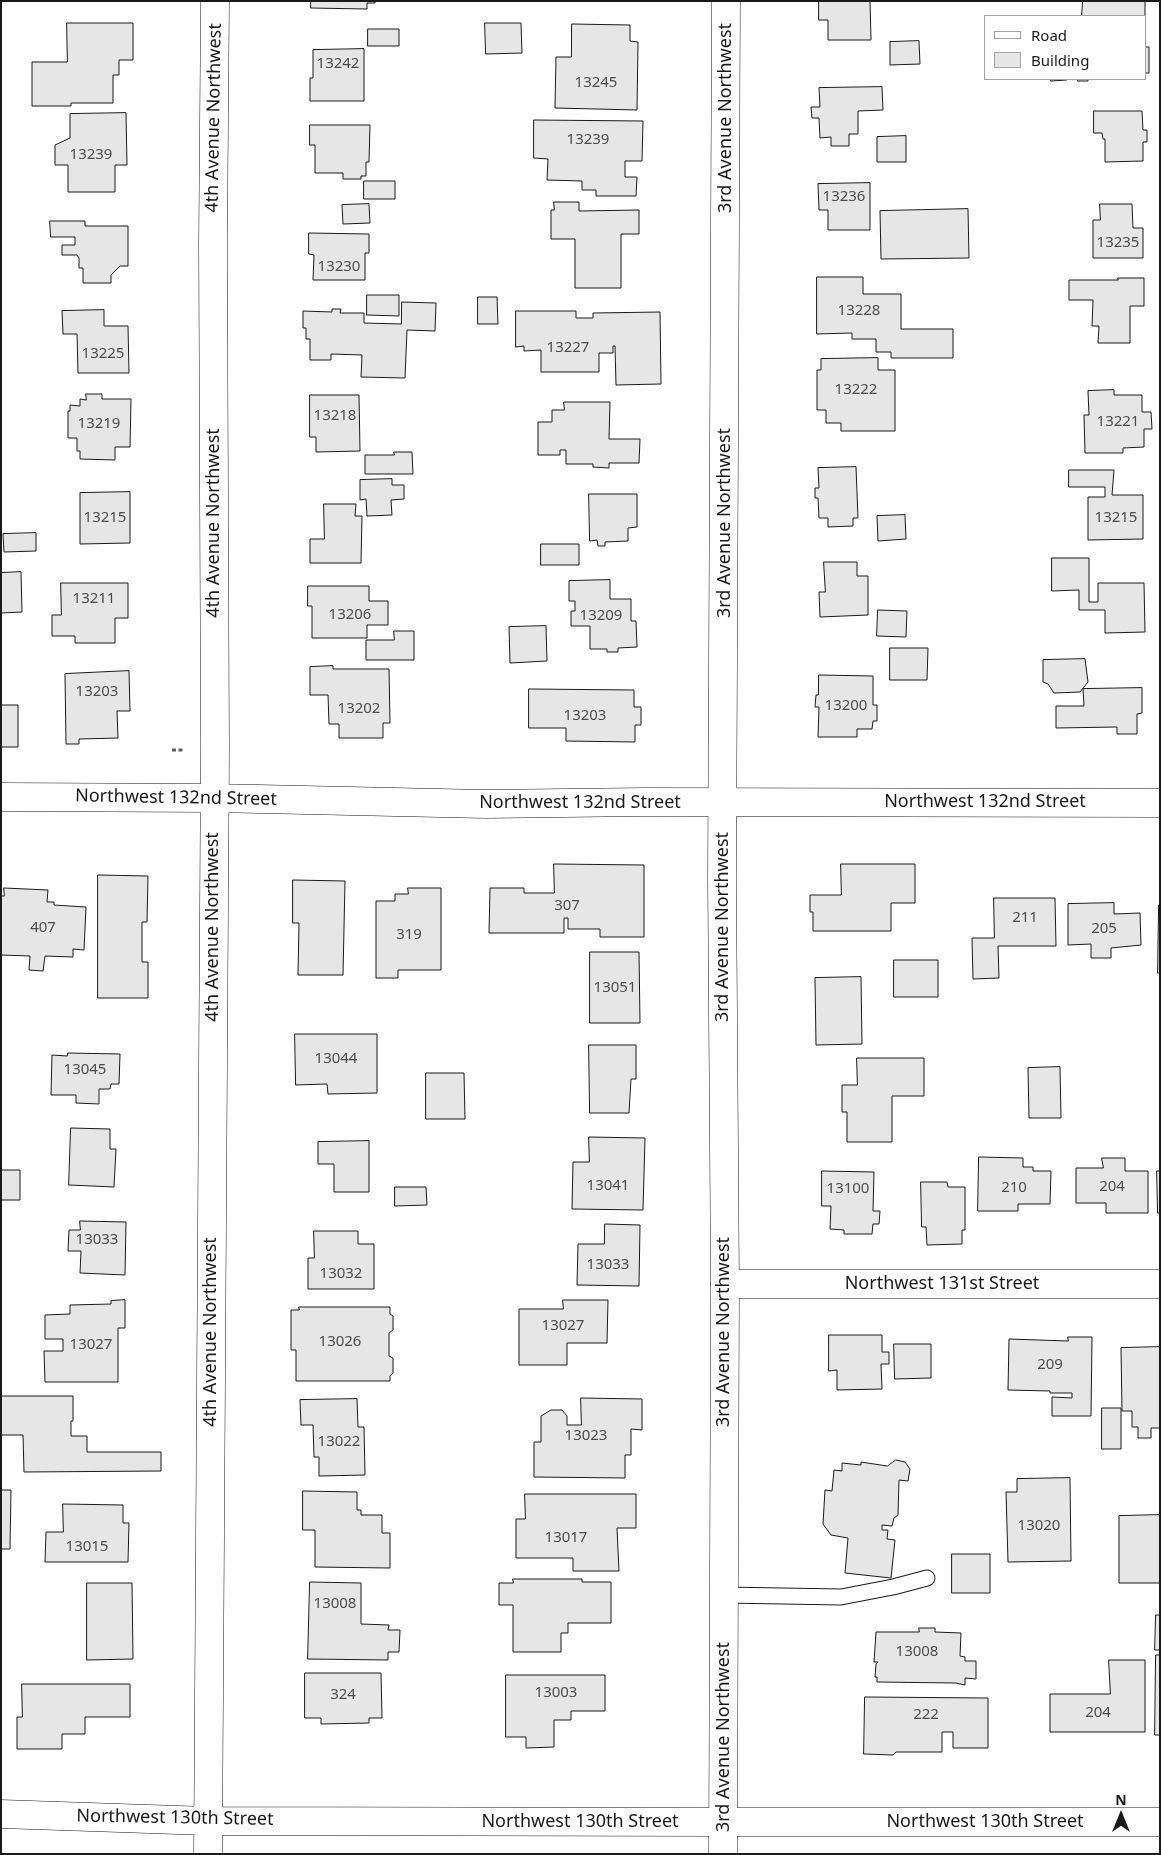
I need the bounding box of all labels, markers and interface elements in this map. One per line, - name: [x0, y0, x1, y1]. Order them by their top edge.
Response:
- legend: [984, 15, 1146, 80]
- street label: 4th Avenue Northwest: [202, 23, 226, 213]
- street label: 3rd Avenue Northwest: [715, 23, 737, 213]
- text: Road: [1031, 25, 1067, 45]
- text: Building: [1031, 50, 1089, 70]
- house number: 13242: [317, 55, 359, 73]
- house number: 13245: [575, 74, 617, 92]
- house number: 13239: [567, 131, 609, 149]
- house number: 13239: [70, 146, 112, 164]
- house number: 13236: [823, 188, 865, 206]
- house number: 13235: [1097, 234, 1139, 252]
- house number: 13230: [318, 258, 360, 276]
- house number: 13228: [838, 302, 880, 320]
- house number: 13227: [547, 339, 589, 357]
- house number: 13225: [82, 345, 124, 363]
- house number: 13222: [835, 381, 877, 399]
- house number: 13218: [314, 407, 356, 425]
- house number: 13221: [1097, 413, 1139, 431]
- house number: 13219: [78, 415, 120, 433]
- street label: 4th Avenue Northwest: [203, 428, 225, 618]
- street label: 3rd Avenue Northwest: [714, 428, 736, 618]
- house number: 13215: [84, 509, 126, 527]
- house number: 13215: [1095, 509, 1137, 527]
- house number: 13211: [73, 590, 115, 608]
- house number: 13206: [329, 606, 371, 624]
- house number: 13209: [580, 607, 622, 625]
- house number: 13203: [76, 683, 118, 701]
- house number: 13200: [825, 697, 867, 715]
- house number: 13202: [338, 700, 380, 718]
- house number: 13203: [564, 707, 606, 725]
- street label: Northwest 132nd Street: [75, 785, 277, 811]
- street label: Northwest 132nd Street: [884, 791, 1086, 813]
- street label: Northwest 132nd Street: [479, 792, 681, 814]
- street label: 4th Avenue Northwest: [202, 832, 224, 1022]
- street label: 3rd Avenue Northwest: [712, 832, 734, 1022]
- house number: 307: [554, 897, 580, 915]
- house number: 211: [1012, 909, 1038, 927]
- house number: 407: [30, 919, 56, 937]
- house number: 205: [1091, 920, 1117, 938]
- house number: 319: [396, 926, 422, 944]
- house number: 13051: [594, 979, 636, 997]
- house number: 13044: [315, 1050, 357, 1068]
- house number: 13045: [64, 1061, 106, 1079]
- house number: 13041: [587, 1177, 629, 1195]
- house number: 204: [1099, 1178, 1125, 1196]
- house number: 210: [1001, 1179, 1027, 1197]
- house number: 13100: [827, 1180, 869, 1198]
- house number: 13033: [76, 1231, 118, 1249]
- street label: 4th Avenue Northwest: [200, 1237, 222, 1427]
- street label: 3rd Avenue Northwest: [713, 1237, 735, 1427]
- house number: 13033: [587, 1256, 629, 1274]
- house number: 13032: [320, 1265, 362, 1283]
- street label: Northwest 131st Street: [845, 1273, 1039, 1295]
- house number: 13027: [542, 1317, 584, 1335]
- house number: 13026: [319, 1333, 361, 1351]
- house number: 13027: [70, 1336, 112, 1354]
- house number: 209: [1037, 1356, 1063, 1374]
- house number: 13023: [565, 1427, 607, 1445]
- house number: 13022: [318, 1433, 360, 1451]
- house number: 13020: [1018, 1517, 1060, 1535]
- house number: 13017: [545, 1529, 587, 1547]
- house number: 13015: [66, 1538, 108, 1556]
- house number: 13008: [314, 1595, 356, 1613]
- street label: 3rd Avenue Northwest: [713, 1642, 735, 1832]
- house number: 13008: [896, 1643, 938, 1661]
- house number: 13003: [535, 1684, 577, 1702]
- house number: 324: [330, 1686, 356, 1704]
- house number: 204: [1085, 1704, 1111, 1722]
- house number: 222: [913, 1706, 939, 1724]
- north arrow: [1096, 1790, 1146, 1840]
- text: N: [1115, 1790, 1127, 1809]
- street label: Northwest 130th Street: [76, 1805, 274, 1831]
- street label: Northwest 130th Street: [481, 1811, 679, 1833]
- street label: Northwest 130th Street: [886, 1811, 1084, 1833]

